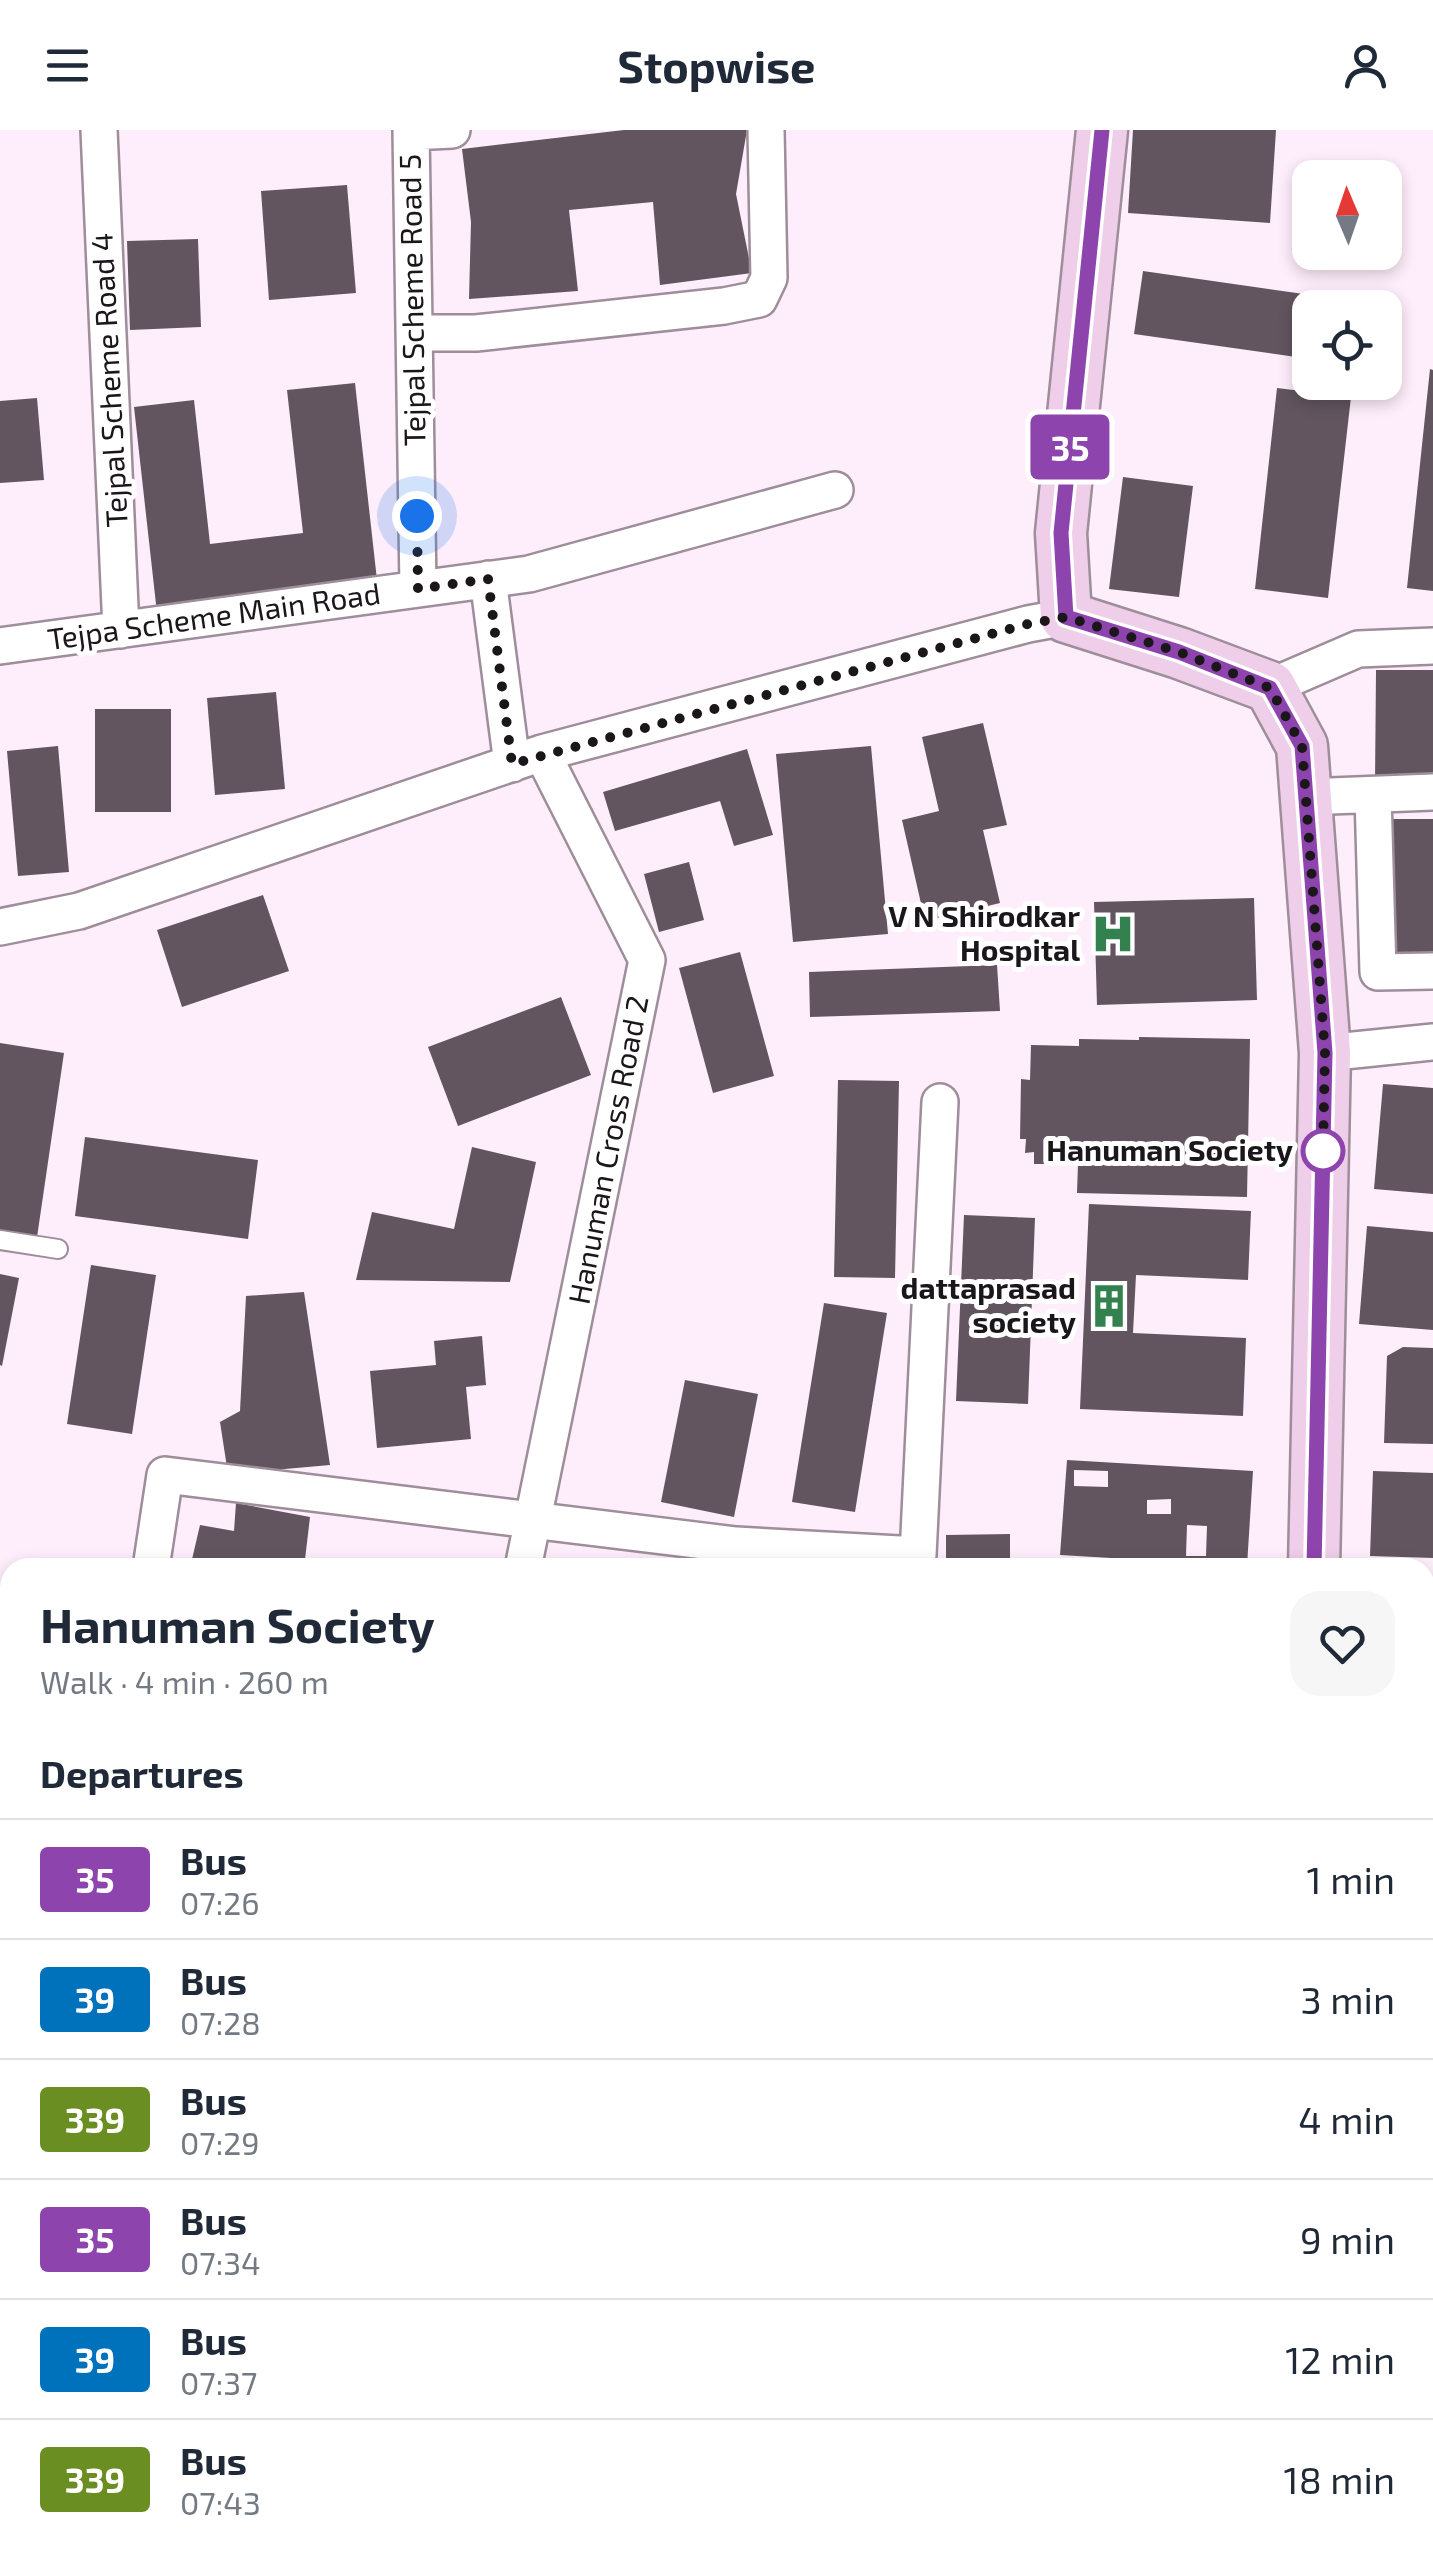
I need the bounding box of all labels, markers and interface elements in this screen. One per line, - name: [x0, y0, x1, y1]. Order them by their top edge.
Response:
- icon: menu: [40, 38, 95, 93]
- text: Stopwise: [618, 38, 815, 92]
- icon: person: [1338, 38, 1393, 93]
- street label: Tejpal Scheme Road 5: [390, 154, 432, 447]
- north arrow: [1292, 160, 1402, 270]
- map controls: [1292, 160, 1402, 400]
- street label: Tejpal Scheme Road 4: [82, 232, 134, 528]
- button: locate: [1292, 290, 1402, 400]
- line badge: 35: [1025, 414, 1115, 480]
- text: 35: [1050, 426, 1090, 468]
- your location: [392, 491, 442, 541]
- street label: Tejpa Scheme Main Road: [45, 574, 382, 656]
- place label: V N Shirodkar Hospital: [888, 897, 1080, 967]
- hospital icon: V N Shirodkar Hospital: [1089, 910, 1137, 958]
- street label: Hanuman Cross Road 2: [559, 992, 655, 1307]
- marker: Hanuman Society: [1302, 1130, 1344, 1172]
- place label: Hanuman Society: [1046, 1131, 1293, 1168]
- place label: dattaprasad society: [901, 1269, 1076, 1340]
- building icon: dattaprasad society: [1085, 1282, 1133, 1330]
- button: heart: [1290, 1591, 1395, 1696]
- text: Hanuman Society: [40, 1595, 435, 1653]
- text: Walk · 4 min · 260 m: [40, 1662, 329, 1700]
- text: Departures: [40, 1750, 244, 1796]
- text: Bus: [180, 1837, 247, 1883]
- text: 1 min: [1307, 1856, 1395, 1902]
- text: 35: [75, 1858, 115, 1900]
- text: 07:26: [180, 1883, 260, 1921]
- text: Bus: [180, 1957, 247, 2003]
- text: 3 min: [1301, 1976, 1395, 2022]
- text: 39: [75, 1978, 115, 2020]
- text: 07:28: [180, 2003, 261, 2041]
- text: Bus: [180, 2077, 247, 2123]
- text: 4 min: [1298, 2096, 1395, 2142]
- text: 339: [65, 2098, 125, 2140]
- text: 07:29: [180, 2123, 260, 2161]
- text: Bus: [180, 2197, 247, 2243]
- text: 9 min: [1300, 2216, 1395, 2262]
- text: 35: [75, 2218, 115, 2260]
- text: 07:34: [180, 2243, 261, 2281]
- text: Bus: [180, 2317, 247, 2363]
- text: 12 min: [1285, 2336, 1395, 2382]
- text: 39: [75, 2338, 115, 2380]
- text: 07:37: [180, 2363, 257, 2401]
- text: Bus: [180, 2437, 247, 2483]
- text: 18 min: [1284, 2456, 1395, 2502]
- text: 339: [65, 2458, 125, 2500]
- text: 07:43: [180, 2483, 261, 2521]

